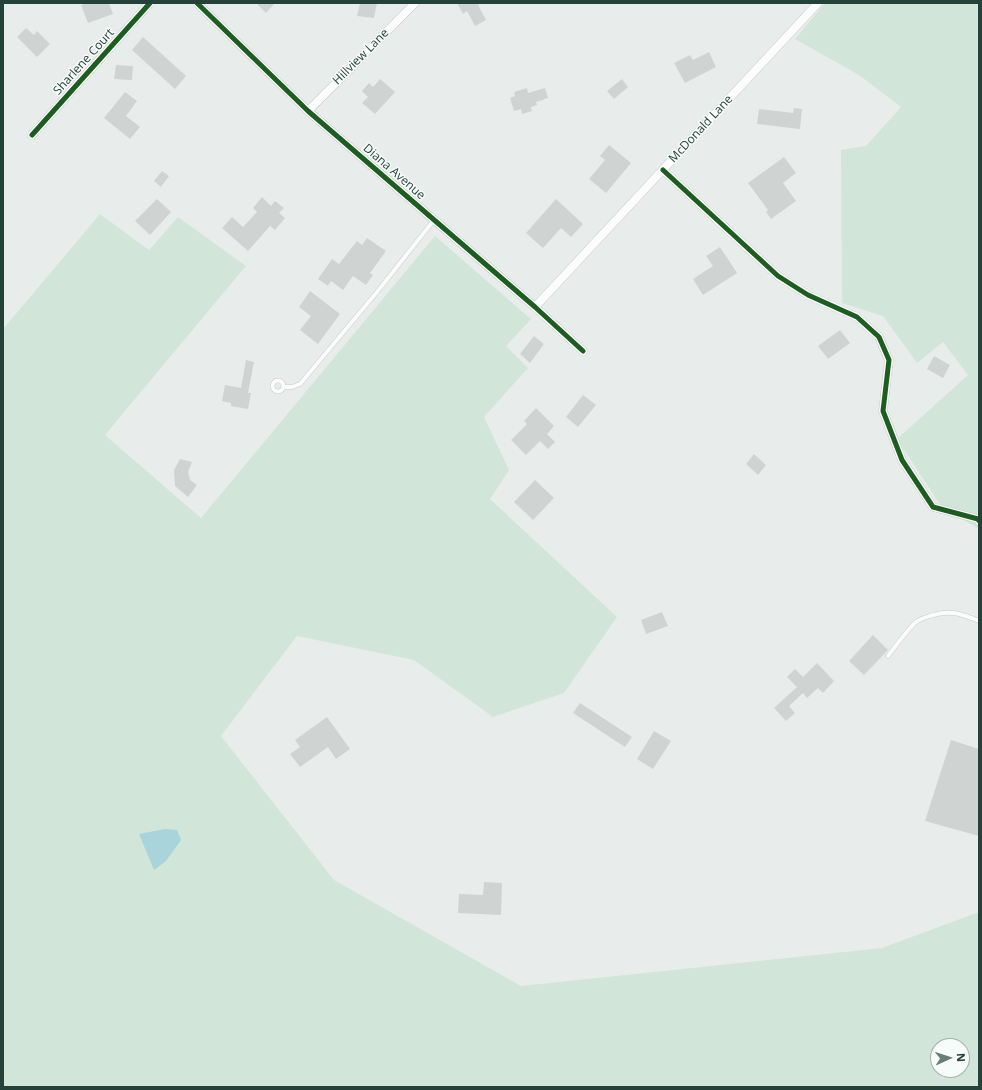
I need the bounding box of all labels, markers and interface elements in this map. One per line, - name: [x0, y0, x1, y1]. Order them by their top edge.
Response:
- street label: Sharlene Court: [51, 26, 117, 98]
- street label: Hillview Lane: [330, 26, 392, 88]
- street label: McDonald Lane: [666, 92, 736, 166]
- street label: Diana Avenue: [360, 141, 428, 203]
- north arrow: [930, 1038, 970, 1078]
- text: N: [954, 1053, 969, 1062]

